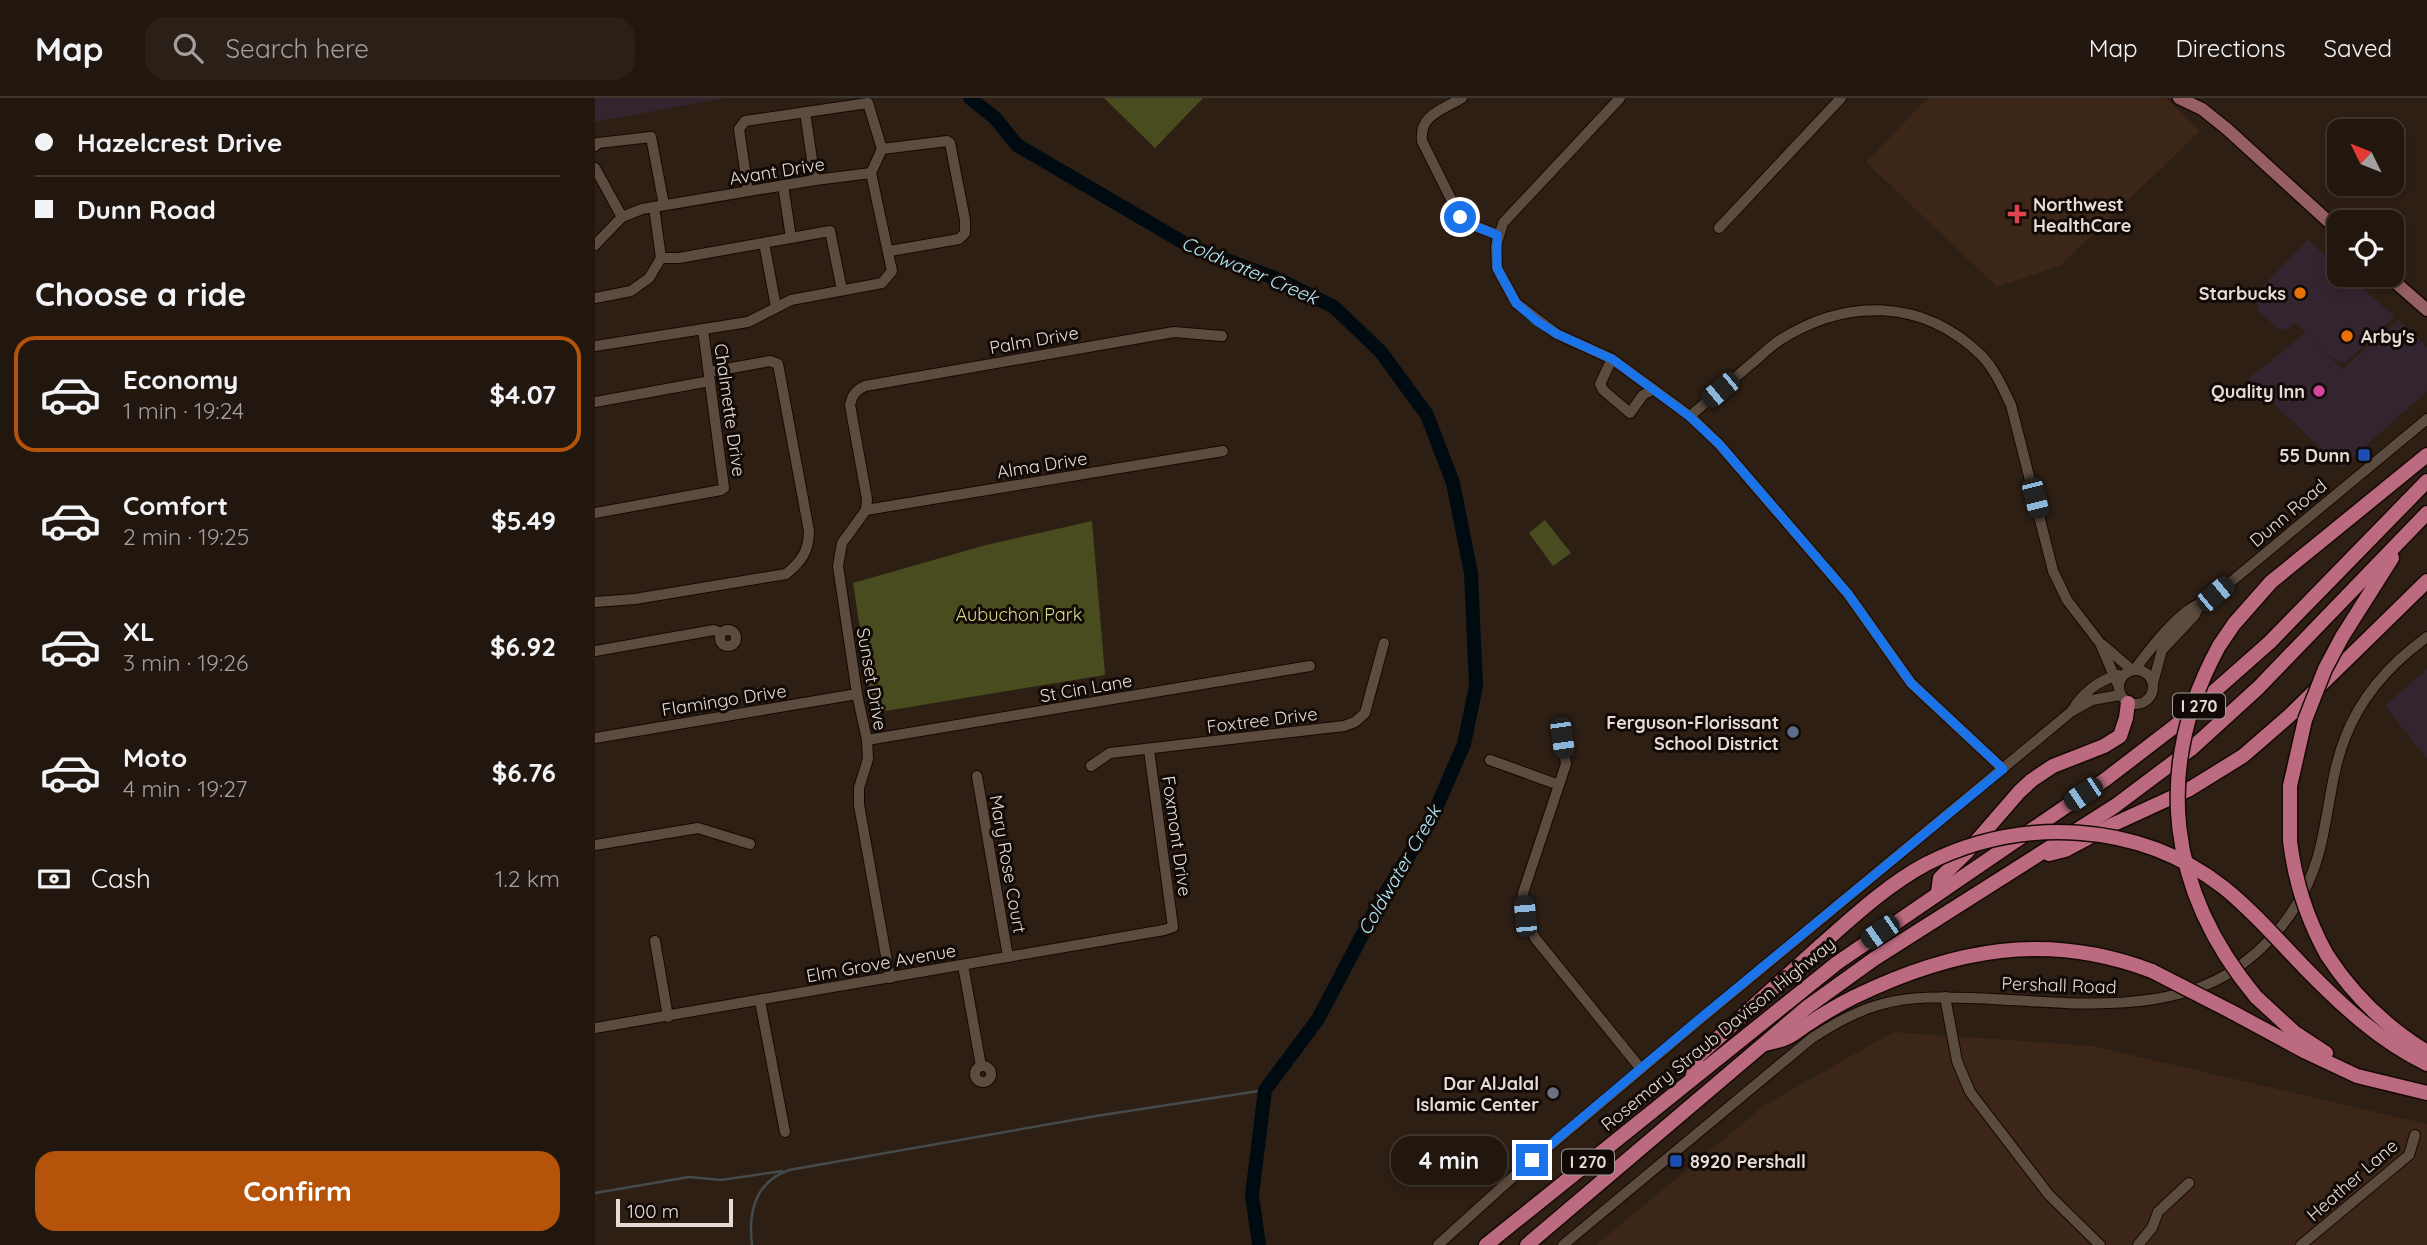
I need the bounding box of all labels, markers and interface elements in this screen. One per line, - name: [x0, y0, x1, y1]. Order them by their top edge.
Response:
- search box: [145, 17, 635, 80]
- text: Map: [35, 28, 103, 69]
- icon: search: [169, 29, 207, 67]
- text: Search here: [225, 32, 369, 65]
- text: Map: [2089, 33, 2138, 63]
- text: Directions: [2176, 33, 2286, 63]
- text: Saved: [2324, 33, 2392, 63]
- north arrow: [2327, 119, 2405, 196]
- map controls: [2327, 119, 2404, 287]
- text: Hazelcrest Drive: [77, 126, 282, 159]
- street label: Avant Drive: [728, 152, 826, 190]
- text: Dunn Road: [77, 193, 216, 226]
- place label: Northwest HealthCare: [2033, 193, 2131, 237]
- route start: [1444, 201, 1476, 233]
- marker: Northwest HealthCare: [2007, 204, 2027, 224]
- button: locate: [2327, 210, 2404, 287]
- water label: Coldwater Creek: [1178, 230, 1324, 310]
- text: Choose a ride: [35, 274, 247, 314]
- place label: Starbucks: [2199, 282, 2286, 305]
- marker: Starbucks: [2292, 285, 2308, 301]
- street label: Palm Drive: [988, 321, 1080, 359]
- place label: Arby's: [2361, 325, 2415, 348]
- marker: Arby's: [2339, 328, 2355, 344]
- street label: Chalmette Drive: [709, 342, 751, 478]
- icon: car: [39, 363, 102, 426]
- text: Economy: [123, 363, 238, 396]
- car: [1698, 368, 1743, 412]
- text: $4.07: [490, 378, 556, 411]
- place label: Quality Inn: [2211, 380, 2305, 403]
- marker: Quality Inn: [2311, 383, 2327, 399]
- text: 1 min · 19:24: [123, 396, 244, 425]
- place label: 55 Dunn: [2279, 444, 2350, 467]
- street label: Alma Drive: [995, 446, 1089, 484]
- marker: 55 Dunn: [2356, 447, 2372, 463]
- street label: Dunn Road: [2245, 474, 2331, 552]
- car: [2020, 475, 2051, 521]
- icon: car: [39, 489, 102, 552]
- text: Comfort: [123, 489, 228, 522]
- text: $5.49: [491, 504, 556, 537]
- text: 2 min · 19:25: [123, 522, 249, 551]
- car: [2193, 572, 2238, 616]
- park label: Aubuchon Park: [956, 603, 1082, 626]
- icon: car: [39, 615, 102, 678]
- text: XL: [123, 615, 155, 648]
- street label: Sunset Drive: [852, 626, 892, 732]
- text: $6.92: [490, 630, 556, 663]
- text: 3 min · 19:26: [123, 648, 248, 677]
- street label: St Cin Lane: [1038, 669, 1134, 707]
- street label: Flamingo Drive: [660, 679, 788, 721]
- road number: I 270: [2173, 694, 2225, 719]
- street label: Foxtree Drive: [1205, 702, 1319, 738]
- place label: Ferguson-Florissant School District: [1606, 711, 1779, 755]
- car: [1549, 716, 1576, 760]
- marker: Ferguson-Florissant School District: [1785, 724, 1801, 740]
- icon: car: [39, 741, 102, 804]
- text: Moto: [123, 741, 187, 774]
- text: $6.76: [492, 756, 556, 789]
- text: 4 min · 19:27: [123, 774, 247, 803]
- street label: Foxmont Drive: [1157, 774, 1197, 898]
- car: [2060, 774, 2107, 814]
- street label: Mary Rose Court: [985, 793, 1031, 935]
- water label: Coldwater Creek: [1352, 799, 1447, 939]
- icon: cash: [35, 860, 73, 898]
- text: Cash: [91, 862, 151, 895]
- text: 1.2 km: [495, 864, 560, 893]
- car: [1513, 894, 1538, 938]
- car: [1857, 911, 1904, 953]
- street label: Rosemary Straub Davison Highway: [1596, 932, 1840, 1136]
- street label: Elm Grove Avenue: [804, 939, 958, 987]
- street label: Pershall Road: [2001, 971, 2117, 999]
- place label: Dar AlJalal Islamic Center: [1416, 1072, 1539, 1116]
- marker: Dar AlJalal Islamic Center: [1545, 1085, 1561, 1101]
- street label: Heather Lane: [2302, 1134, 2402, 1226]
- callout: 4 min: [1392, 1136, 1507, 1184]
- route end: [1516, 1144, 1548, 1176]
- text: 4 min: [1419, 1146, 1479, 1175]
- road number: I 270: [1562, 1150, 1614, 1174]
- place label: 8920 Pershall: [1690, 1150, 1806, 1173]
- button: Confirm: [35, 1151, 560, 1231]
- marker: 8920 Pershall: [1668, 1153, 1684, 1169]
- scale bar: [616, 1196, 733, 1228]
- text: 100 m: [627, 1199, 679, 1223]

